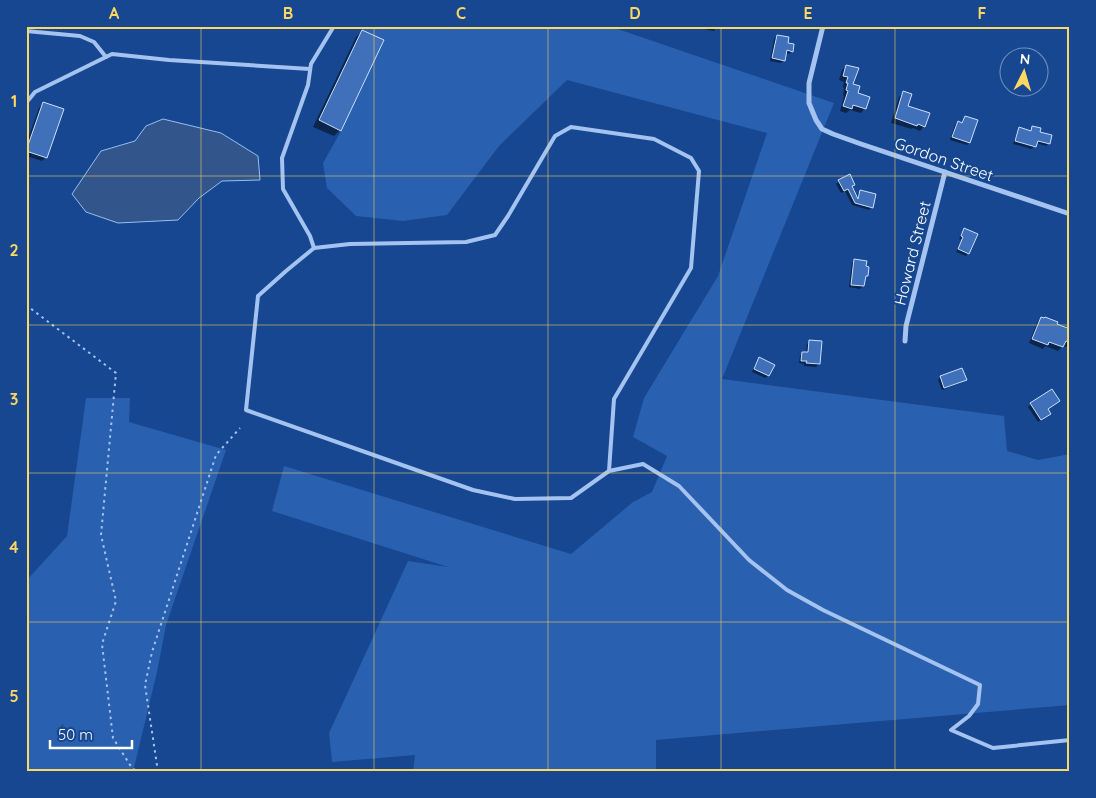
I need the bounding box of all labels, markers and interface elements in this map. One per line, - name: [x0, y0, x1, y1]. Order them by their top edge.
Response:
- text: A: [109, 3, 120, 23]
- text: B: [283, 3, 293, 23]
- text: C: [456, 3, 466, 23]
- text: D: [629, 3, 641, 23]
- text: E: [803, 3, 813, 23]
- text: F: [978, 3, 987, 23]
- north arrow: [998, 48, 1048, 98]
- text: N: [1019, 50, 1031, 68]
- text: 1: [11, 91, 17, 111]
- street label: Gordon Street: [892, 133, 996, 185]
- street label: Howard Street: [889, 199, 935, 307]
- text: 2: [9, 240, 19, 260]
- text: 3: [10, 389, 18, 409]
- text: 4: [9, 537, 19, 557]
- text: 5: [9, 686, 19, 706]
- scale bar: [50, 718, 132, 750]
- text: 50 m: [58, 725, 93, 744]

